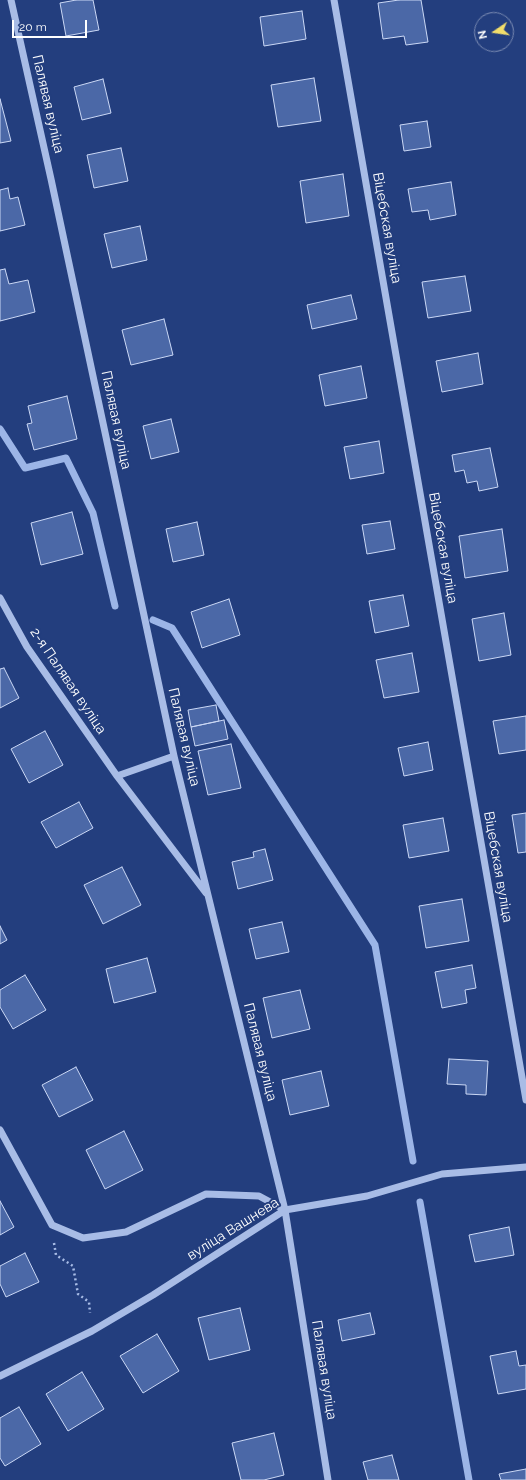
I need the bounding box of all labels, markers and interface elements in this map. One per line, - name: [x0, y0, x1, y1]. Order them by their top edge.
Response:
- scale bar: [14, 12, 89, 38]
- north arrow: [474, 12, 514, 52]
- text: 20 m: [19, 20, 47, 34]
- text: N: [476, 29, 490, 40]
- street label: Палявая вуліца: [28, 53, 68, 155]
- street label: Віцебская вуліца: [369, 171, 405, 285]
- street label: Палявая вуліца: [97, 369, 135, 471]
- street label: Віцебская вуліца: [425, 491, 461, 605]
- street label: 2-я Палявая вуліца: [26, 625, 110, 737]
- street label: Палявая вуліца: [164, 686, 204, 788]
- street label: Віцебская вуліца: [480, 810, 516, 924]
- street label: Палявая вуліца: [240, 1001, 280, 1103]
- street label: вуліца Вашнева: [184, 1194, 282, 1264]
- street label: Палявая вуліца: [308, 1319, 340, 1421]

